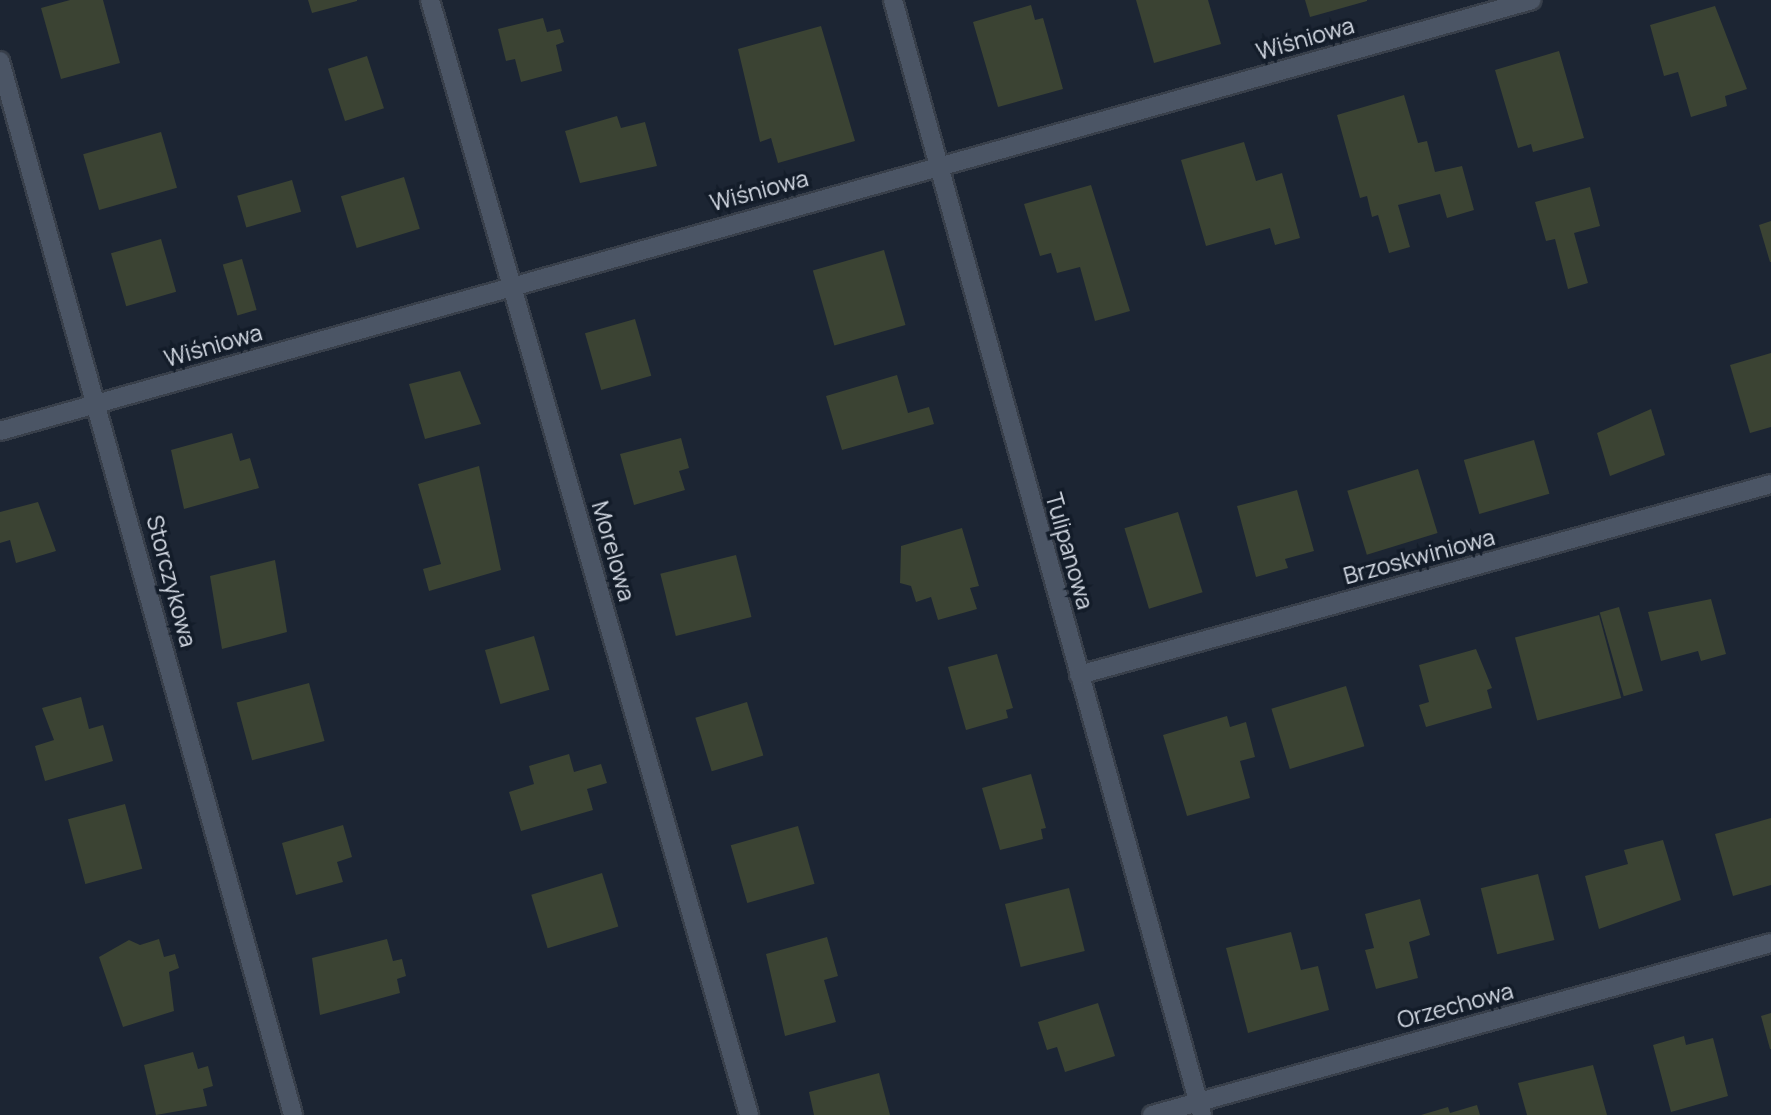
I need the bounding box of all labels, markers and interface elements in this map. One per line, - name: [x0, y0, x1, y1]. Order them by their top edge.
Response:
- street label: Wiśniowa: [1253, 11, 1357, 65]
- street label: Wiśniowa: [707, 164, 811, 216]
- street label: Wiśniowa: [161, 318, 265, 372]
- street label: Tulipanowa: [1040, 490, 1100, 612]
- street label: Morelowa: [587, 498, 641, 604]
- street label: Storczykowa: [141, 512, 203, 650]
- street label: Brzoskwiniowa: [1340, 523, 1498, 589]
- street label: Orzechowa: [1394, 976, 1516, 1034]

